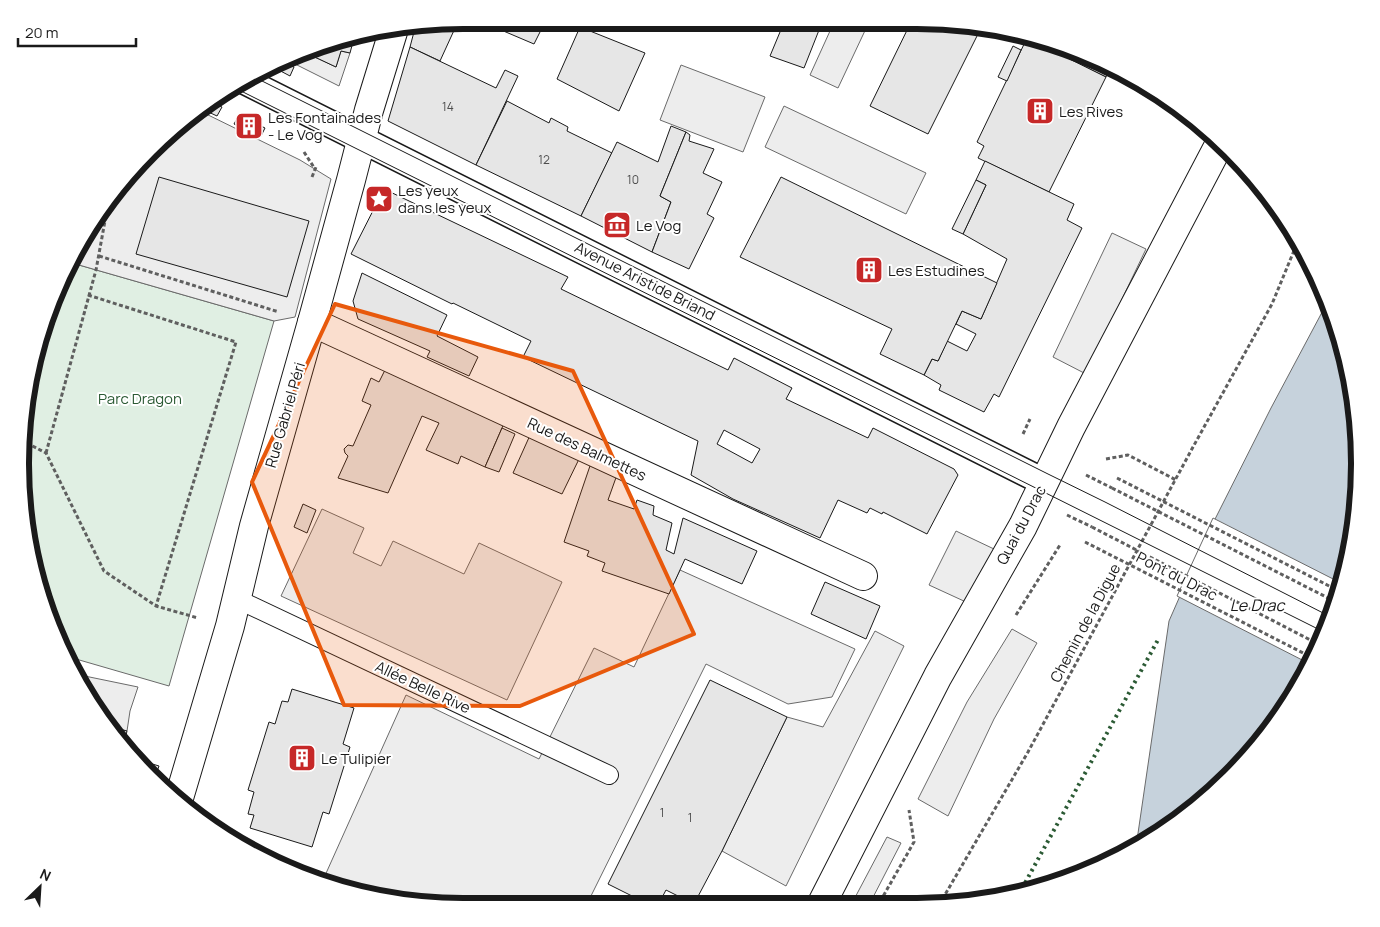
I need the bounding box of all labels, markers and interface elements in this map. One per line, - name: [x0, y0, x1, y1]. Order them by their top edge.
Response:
- scale bar: [18, 15, 135, 47]
- text: 20 m: [25, 22, 58, 43]
- building icon: Les Rives: [1025, 96, 1055, 126]
- house number: 14: [442, 98, 454, 115]
- place label: Les Rives: [1059, 101, 1123, 122]
- place label: Les Fontainades - Le Vog: [268, 107, 381, 145]
- building icon: Les Fontainades - Le Vog: [234, 111, 264, 141]
- house number: 12: [538, 151, 550, 168]
- house number: 10: [627, 171, 639, 188]
- place label: Les yeux dans les yeux: [398, 180, 491, 218]
- place icon: Les yeux dans les yeux: [364, 184, 394, 214]
- museum icon: Le Vog: [602, 210, 632, 240]
- place label: Le Vog: [636, 215, 681, 236]
- street label: Avenue Aristide Briand: [571, 236, 719, 326]
- building icon: Les Estudines: [854, 255, 884, 285]
- place label: Les Estudines: [888, 260, 985, 281]
- street label: Rue Gabriel Péri: [260, 360, 310, 470]
- park label: Parc Dragon: [98, 388, 182, 409]
- street label: Rue des Balmettes: [524, 412, 650, 486]
- street label: Quai du Drac: [991, 482, 1051, 568]
- street label: Pont du Drac: [1133, 547, 1221, 605]
- street label: Chemin de la Digue: [1045, 560, 1125, 686]
- water label: Le Drac: [1230, 594, 1285, 616]
- street label: Allée Belle Rive: [372, 656, 474, 718]
- building icon: Le Tulipier: [287, 743, 317, 773]
- place label: Le Tulipier: [321, 748, 392, 769]
- house number: 1: [660, 804, 664, 821]
- house number: 1: [688, 809, 692, 826]
- north arrow: [15, 862, 65, 912]
- text: N: [37, 864, 54, 886]

